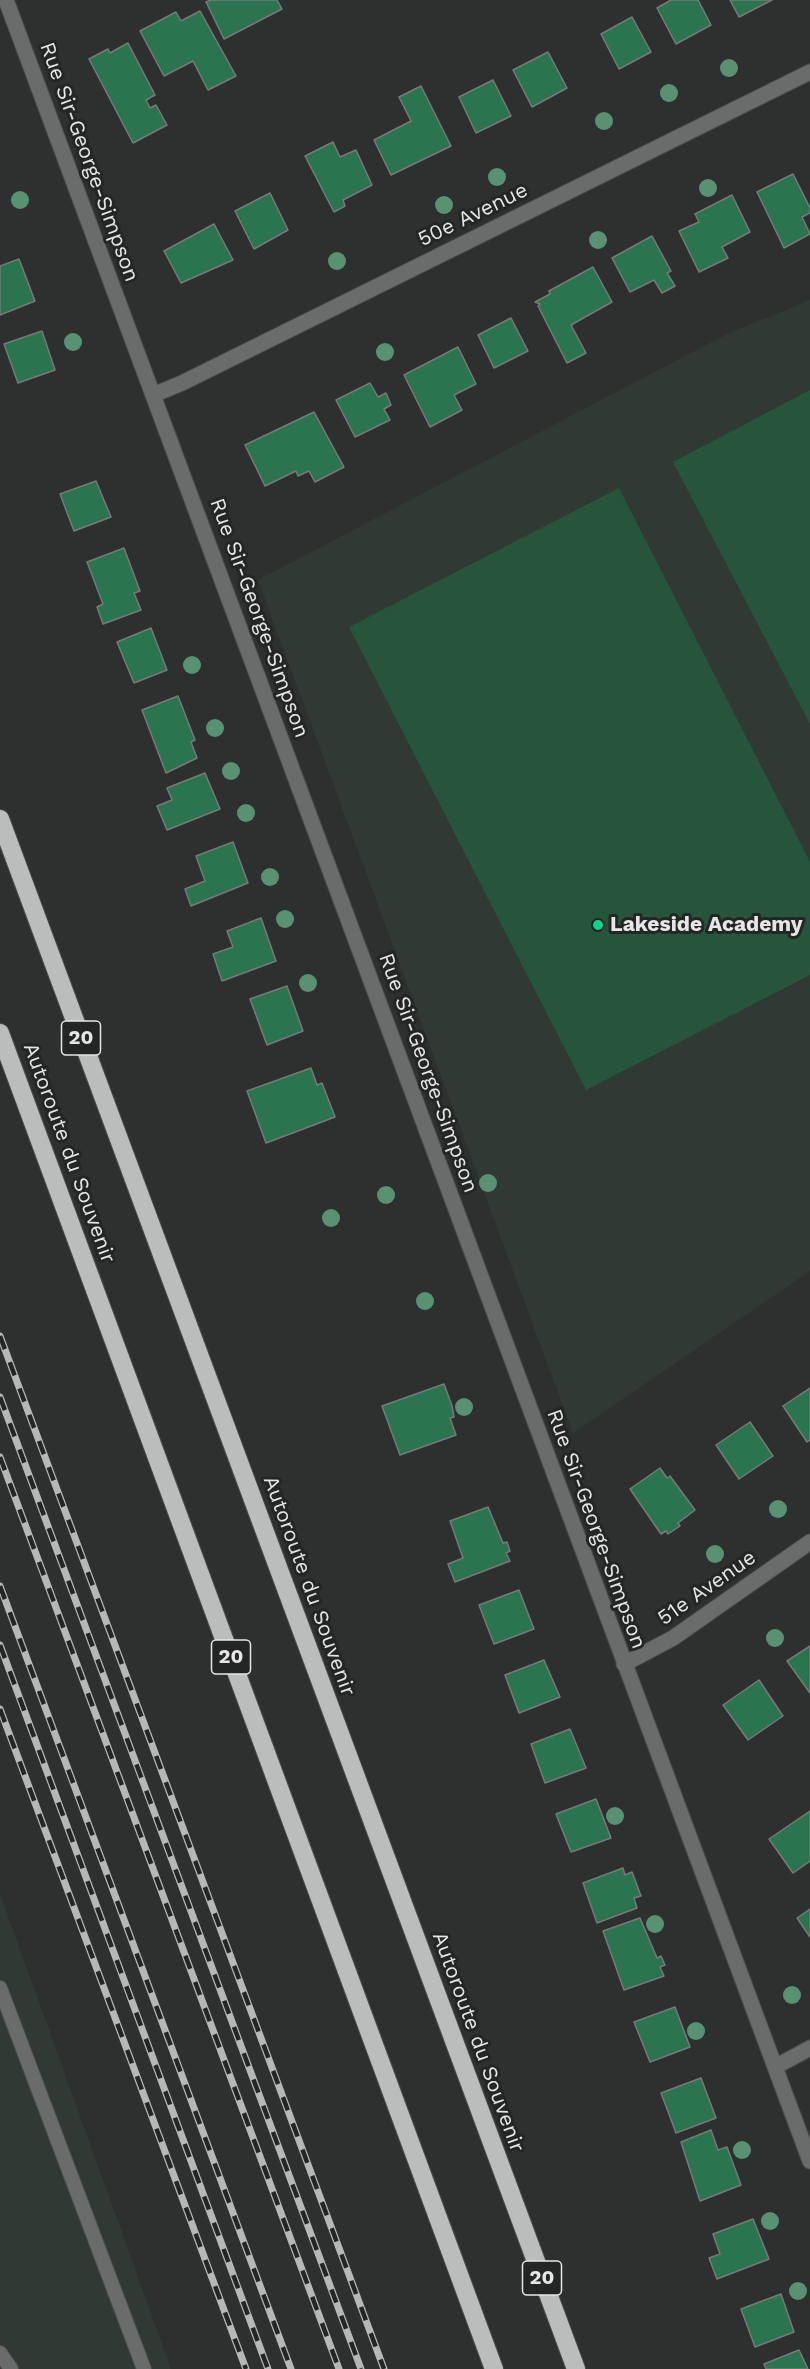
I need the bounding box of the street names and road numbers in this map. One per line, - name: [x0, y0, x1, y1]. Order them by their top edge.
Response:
- street label: Rue Sir-George-Simpson: [34, 39, 144, 285]
- street label: 50e Avenue: [414, 178, 532, 252]
- street label: Rue Sir-George-Simpson: [204, 495, 314, 741]
- street label: Rue Sir-George-Simpson: [373, 950, 483, 1196]
- road number: 20: [62, 1021, 100, 1055]
- street label: Autoroute du Souvenir: [17, 1040, 121, 1266]
- street label: Rue Sir-George-Simpson: [541, 1406, 651, 1652]
- street label: Autoroute du Souvenir: [257, 1473, 361, 1699]
- street label: 51e Avenue: [653, 1545, 761, 1631]
- road number: 20: [212, 1640, 250, 1674]
- street label: Autoroute du Souvenir: [426, 1929, 530, 2155]
- road number: 20: [522, 2261, 562, 2295]

